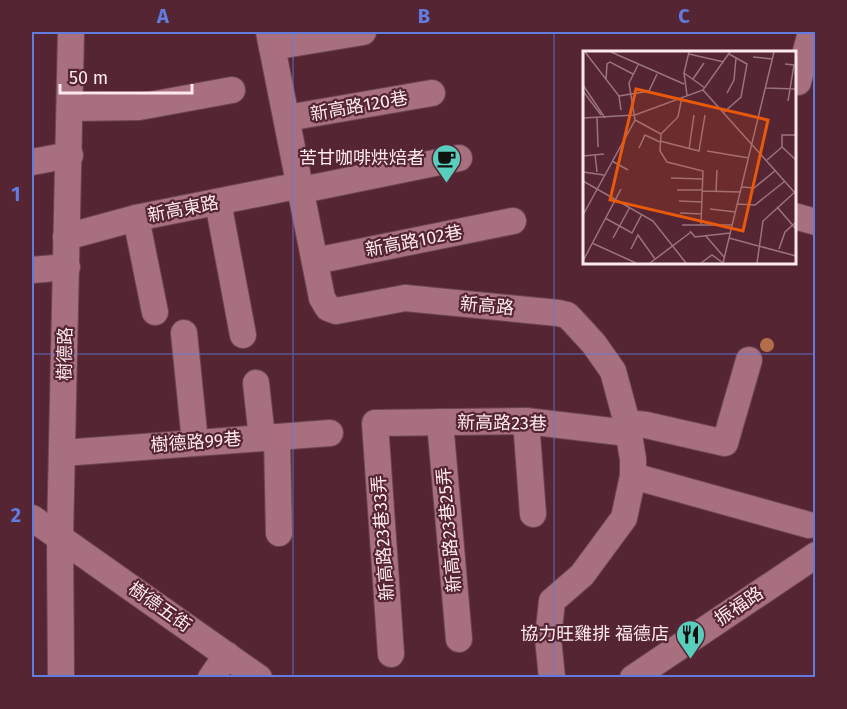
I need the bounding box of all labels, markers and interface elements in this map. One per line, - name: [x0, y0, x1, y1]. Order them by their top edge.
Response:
- text: A: [156, 4, 170, 28]
- text: B: [418, 4, 430, 28]
- text: C: [678, 4, 690, 28]
- inset map: [583, 51, 796, 264]
- scale bar: [60, 57, 192, 95]
- text: 50 m: [69, 67, 108, 89]
- street label: 新高路120巷: [308, 87, 410, 125]
- cafe icon: 苦甘咖啡烘焙者: [430, 142, 462, 184]
- place label: 苦甘咖啡烘焙者: [299, 147, 425, 169]
- text: 1: [11, 182, 21, 206]
- street label: 新高東路: [146, 191, 220, 227]
- street label: 新高路102巷: [364, 221, 464, 261]
- street label: 新高路: [459, 293, 515, 319]
- street label: 樹德路: [54, 327, 76, 381]
- street label: 新高路23巷: [457, 411, 547, 435]
- street label: 樹德路99巷: [150, 428, 242, 456]
- street label: 新高路23巷25弄: [433, 466, 465, 594]
- street label: 新高路23巷33弄: [368, 475, 398, 601]
- text: 2: [11, 503, 21, 527]
- street label: 樹德五街: [124, 577, 196, 637]
- street label: 振福路: [710, 582, 768, 630]
- restaurant icon: 協力旺雞排 福德店: [674, 618, 706, 660]
- place label: 協力旺雞排 福德店: [520, 623, 669, 645]

